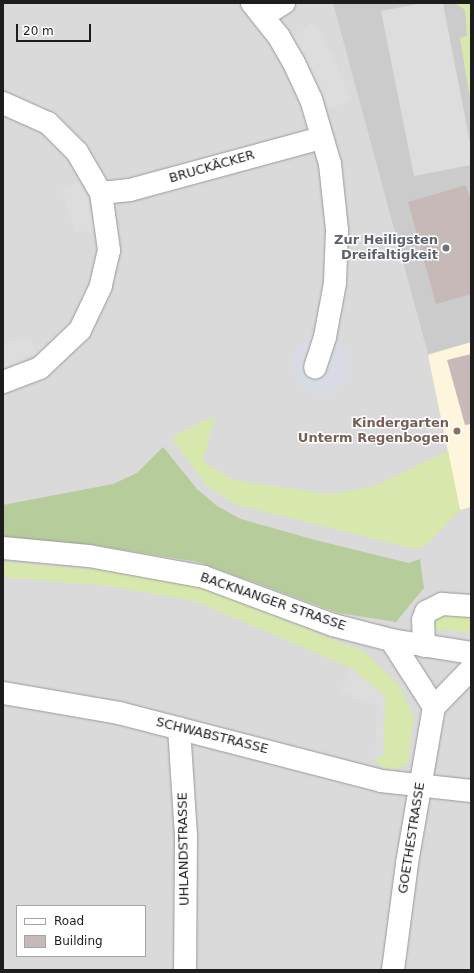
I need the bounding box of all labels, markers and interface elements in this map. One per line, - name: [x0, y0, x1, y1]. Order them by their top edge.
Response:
- scale bar: [18, 16, 93, 42]
- text: 20 m: [23, 24, 54, 38]
- street label: BRUCKÄCKER: [167, 147, 257, 187]
- place label: Zur Heiligsten Dreifaltigkeit: [334, 233, 438, 264]
- marker: Zur Heiligsten Dreifaltigkeit: [441, 243, 451, 253]
- place label: Kindergarten Unterm Regenbogen: [298, 416, 449, 447]
- marker: Kindergarten Unterm Regenbogen: [452, 426, 462, 436]
- street label: BACKNANGER STRASSE: [198, 570, 348, 634]
- street label: SCHWABSTRASSE: [154, 715, 270, 757]
- street label: GOETHESTRASSE: [395, 781, 429, 895]
- street label: UHLANDSTRASSE: [175, 792, 193, 906]
- legend: [16, 905, 146, 957]
- text: Road: [54, 914, 84, 928]
- text: Building: [54, 934, 103, 948]

